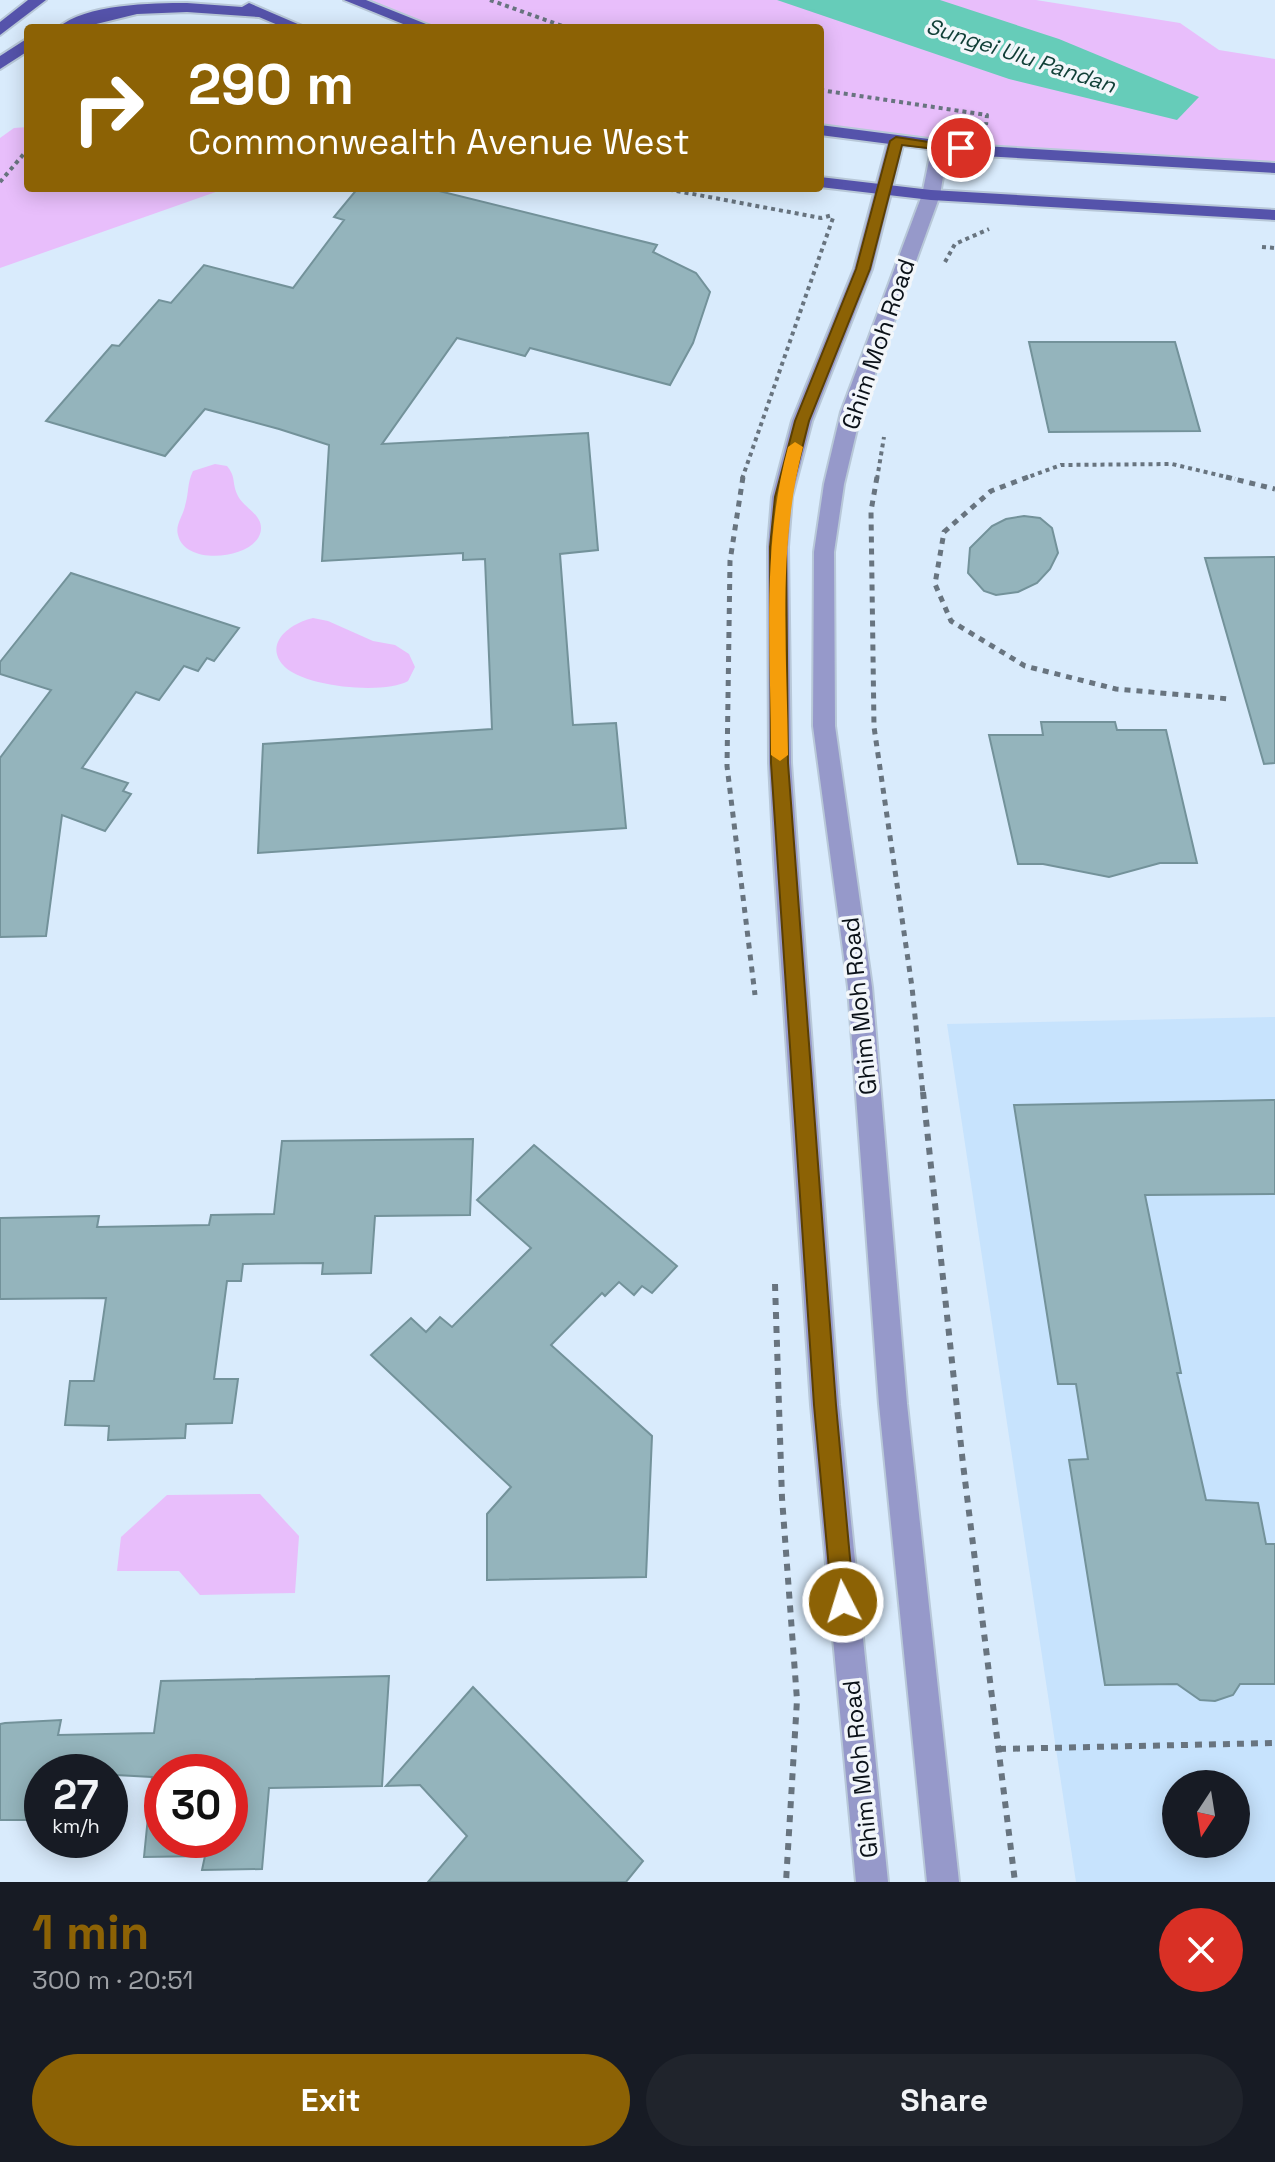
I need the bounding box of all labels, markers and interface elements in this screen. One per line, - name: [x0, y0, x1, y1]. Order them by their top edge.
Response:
- water label: Sungei Ulu Pandan: [923, 11, 1120, 99]
- text: 290 m: [188, 49, 354, 120]
- icon: right: [56, 56, 160, 160]
- pin: [927, 114, 995, 182]
- text: Commonwealth Avenue West: [188, 119, 690, 165]
- icon: arrive: [939, 126, 983, 170]
- street label: Ghim Moh Road: [834, 255, 922, 433]
- street label: Ghim Moh Road: [834, 916, 884, 1096]
- position arrow: [801, 1560, 885, 1644]
- street label: Ghim Moh Road: [835, 1679, 885, 1859]
- speed limit sign: 30: [144, 1754, 248, 1858]
- text: 27: [53, 1770, 99, 1821]
- north arrow: [1162, 1770, 1250, 1858]
- map controls: [1162, 1770, 1250, 1858]
- text: km/h: [52, 1813, 100, 1839]
- text: 1 min: [32, 1902, 149, 1963]
- button: close: [1159, 1908, 1243, 1992]
- text: 300 m · 20:51: [32, 1963, 193, 1997]
- button: Exit: [32, 2054, 630, 2146]
- button: Share: [646, 2054, 1243, 2146]

